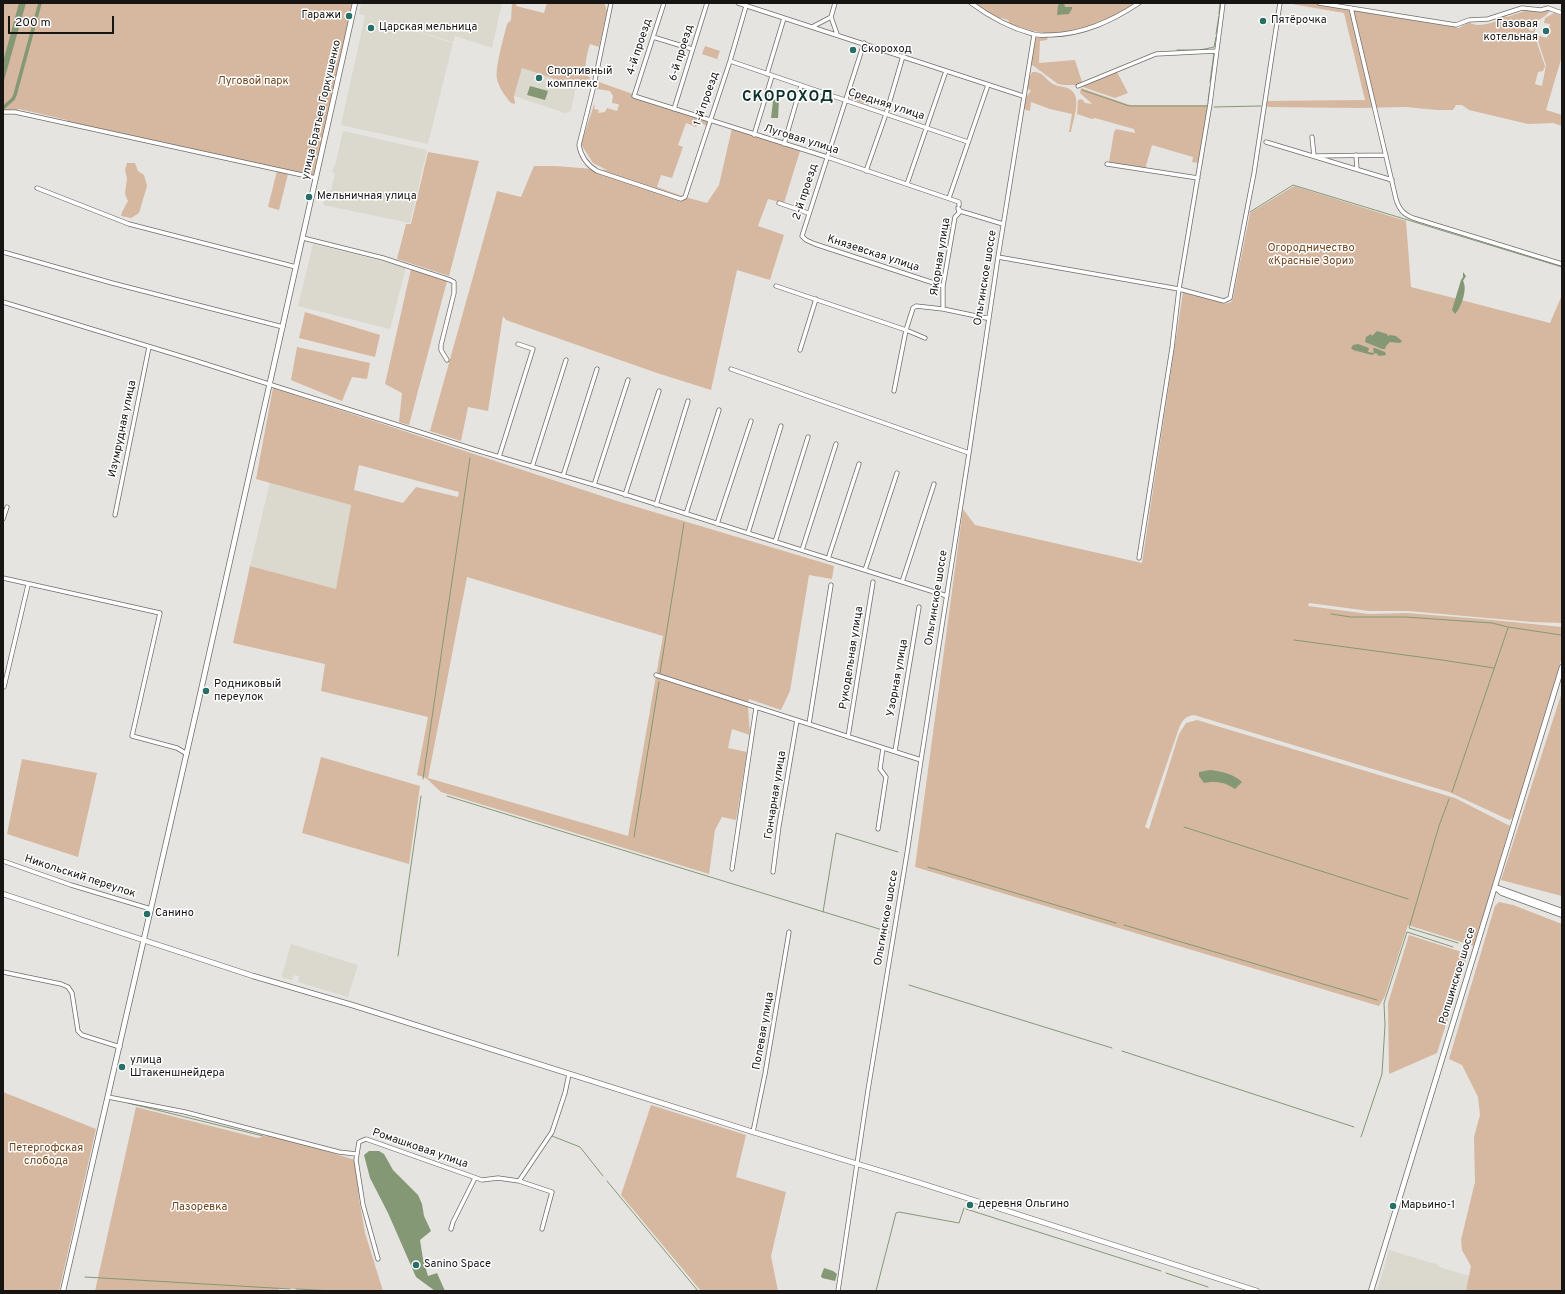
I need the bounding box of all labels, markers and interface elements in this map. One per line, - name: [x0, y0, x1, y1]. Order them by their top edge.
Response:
- scale bar: [10, 8, 116, 34]
- place label: Гаражи: [302, 9, 341, 23]
- marker: Гаражи: [344, 11, 354, 21]
- place label: Пятёрочка: [1271, 14, 1327, 28]
- text: 200 m: [15, 15, 51, 31]
- marker: Пятёрочка: [1258, 16, 1268, 26]
- street label: 4-й проезд: [625, 17, 655, 77]
- place label: Газовая котельная: [1484, 18, 1538, 44]
- place label: Царская мельница: [379, 21, 477, 35]
- marker: Царская мельница: [366, 23, 376, 33]
- street label: 6-й проезд: [667, 23, 697, 83]
- marker: Газовая котельная: [1541, 26, 1551, 36]
- street label: улица Братьев Горкушенко: [299, 39, 345, 181]
- place label: Скороход: [861, 43, 912, 57]
- marker: Скороход: [848, 45, 858, 55]
- place label: Спортивный комплекс: [547, 65, 612, 91]
- street label: 1-й проезд: [692, 70, 722, 128]
- marker: Спортивный комплекс: [534, 73, 544, 83]
- park label: Луговой парк: [217, 75, 289, 89]
- street label: Средняя улица: [846, 86, 926, 124]
- district label: СКОРОХОД: [742, 89, 834, 107]
- street label: Луговая улица: [762, 122, 840, 158]
- street label: 2-й проезд: [791, 162, 821, 222]
- place label: Мельничная улица: [317, 190, 417, 204]
- marker: Мельничная улица: [304, 192, 314, 202]
- street label: Якорная улица: [928, 217, 954, 297]
- street label: Ольгинское шоссе: [972, 229, 1000, 327]
- street label: Князевская улица: [825, 233, 921, 275]
- park label: Огородничество «Красные Зори»: [1267, 242, 1355, 268]
- street label: Изумрудная улица: [106, 379, 140, 479]
- street label: Ольгинское шоссе: [923, 549, 951, 647]
- street label: Рукодельная улица: [837, 606, 867, 710]
- street label: Узорная улица: [885, 638, 911, 718]
- place label: Родниковый переулок: [214, 678, 281, 704]
- marker: Родниковый переулок: [201, 686, 211, 696]
- street label: Гончарная улица: [762, 750, 790, 840]
- street label: Никольский переулок: [23, 853, 137, 901]
- street label: Ольгинское шоссе: [872, 869, 902, 967]
- place label: Санино: [155, 907, 194, 921]
- marker: Санино: [142, 909, 152, 919]
- street label: Ропшинское шоссе: [1437, 926, 1479, 1026]
- street label: Полевая улица: [751, 991, 777, 1071]
- place label: улица Штакеншнейдера: [130, 1054, 225, 1080]
- marker: улица Штакеншнейдера: [117, 1062, 127, 1072]
- street label: Ромашковая улица: [370, 1126, 470, 1172]
- park label: Петергофская слобода: [9, 1142, 83, 1168]
- place label: деревня Ольгино: [978, 1198, 1069, 1212]
- place label: Марьино-1: [1401, 1199, 1455, 1213]
- marker: деревня Ольгино: [965, 1200, 975, 1210]
- park label: Лазоревка: [171, 1201, 227, 1215]
- marker: Марьино-1: [1388, 1201, 1398, 1211]
- place label: Sanino Space: [424, 1258, 491, 1272]
- marker: Sanino Space: [411, 1260, 421, 1270]

